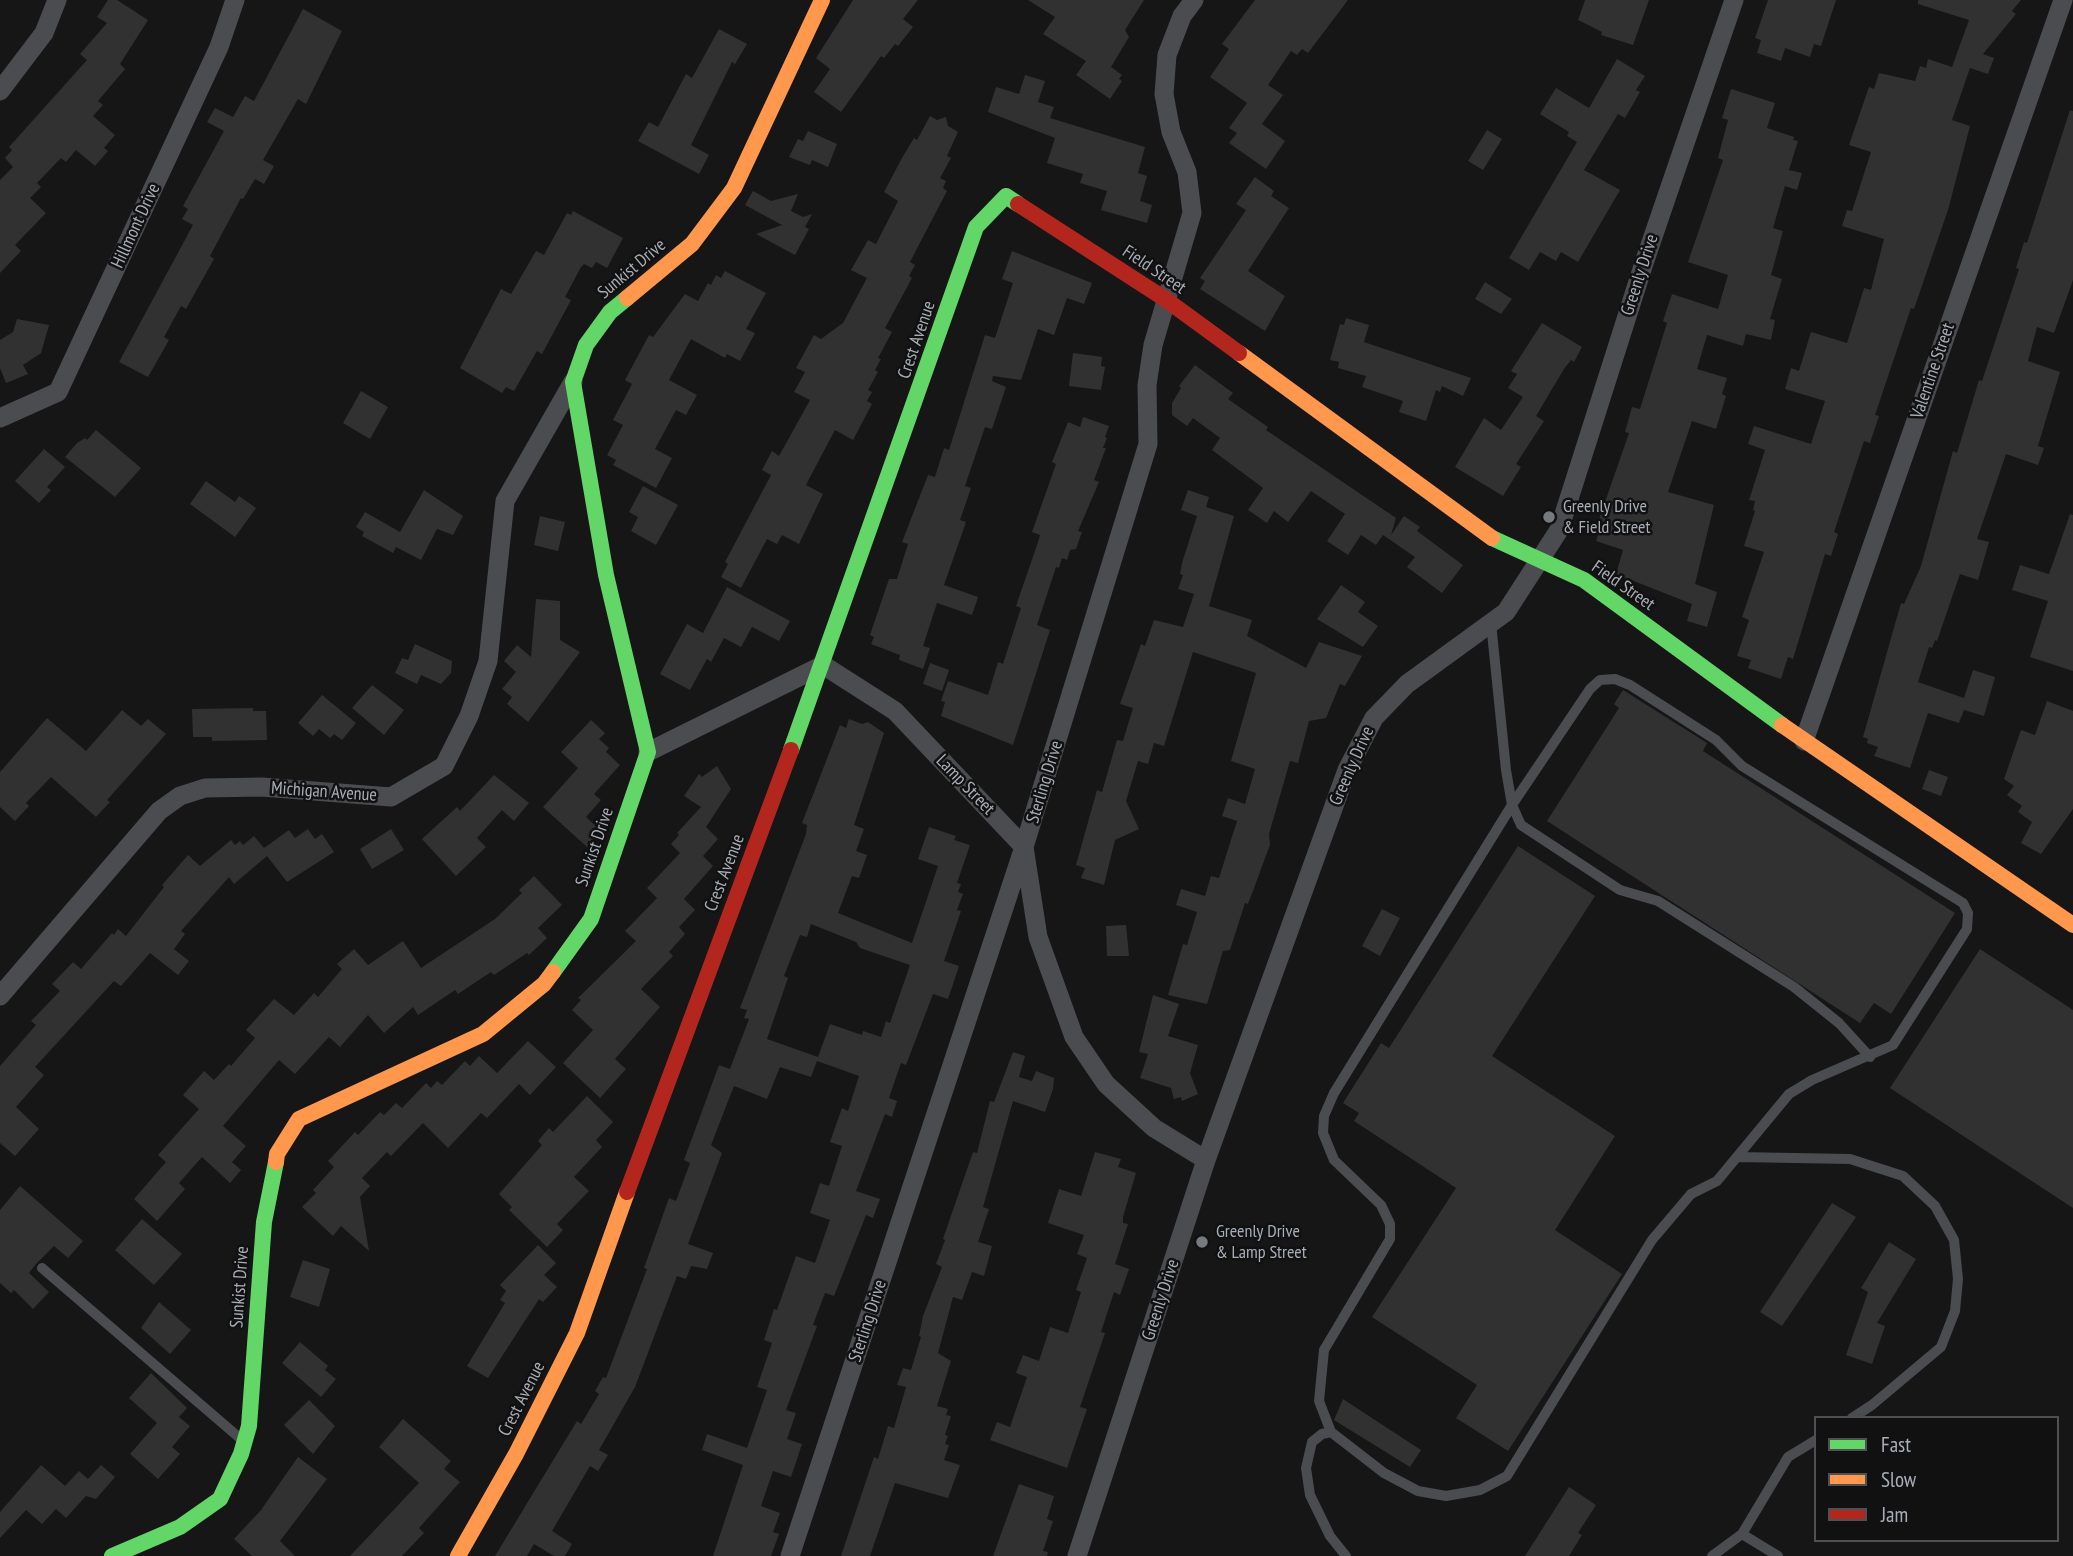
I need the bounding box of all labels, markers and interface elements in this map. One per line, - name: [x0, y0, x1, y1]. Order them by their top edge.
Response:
- street label: Hillmont Drive: [107, 180, 165, 272]
- street label: Greenly Drive: [1617, 232, 1663, 318]
- street label: Sunkist Drive: [594, 234, 670, 304]
- street label: Field Street: [1118, 241, 1190, 299]
- street label: Crest Avenue: [894, 298, 940, 382]
- street label: Valentine Street: [1907, 320, 1959, 422]
- place label: Greenly Drive & Field Street: [1563, 496, 1650, 538]
- marker: Greenly Drive & Field Street: [1541, 509, 1557, 525]
- street label: Field Street: [1587, 557, 1659, 615]
- street label: Greenly Drive: [1325, 723, 1379, 809]
- street label: Sterling Drive: [1022, 738, 1068, 826]
- street label: Lamp Street: [931, 751, 999, 819]
- street label: Michigan Avenue: [270, 778, 378, 806]
- street label: Sunkist Drive: [571, 805, 619, 889]
- street label: Crest Avenue: [700, 831, 750, 915]
- place label: Greenly Drive & Lamp Street: [1216, 1221, 1307, 1264]
- marker: Greenly Drive & Lamp Street: [1194, 1234, 1210, 1250]
- street label: Sunkist Drive: [226, 1245, 254, 1329]
- street label: Greenly Drive: [1138, 1257, 1184, 1343]
- street label: Sterling Drive: [845, 1277, 891, 1365]
- street label: Crest Avenue: [494, 1358, 550, 1440]
- legend: [1814, 1416, 2059, 1542]
- text: Fast: [1881, 1431, 1911, 1458]
- text: Slow: [1881, 1466, 1916, 1493]
- text: Jam: [1881, 1501, 1908, 1528]

